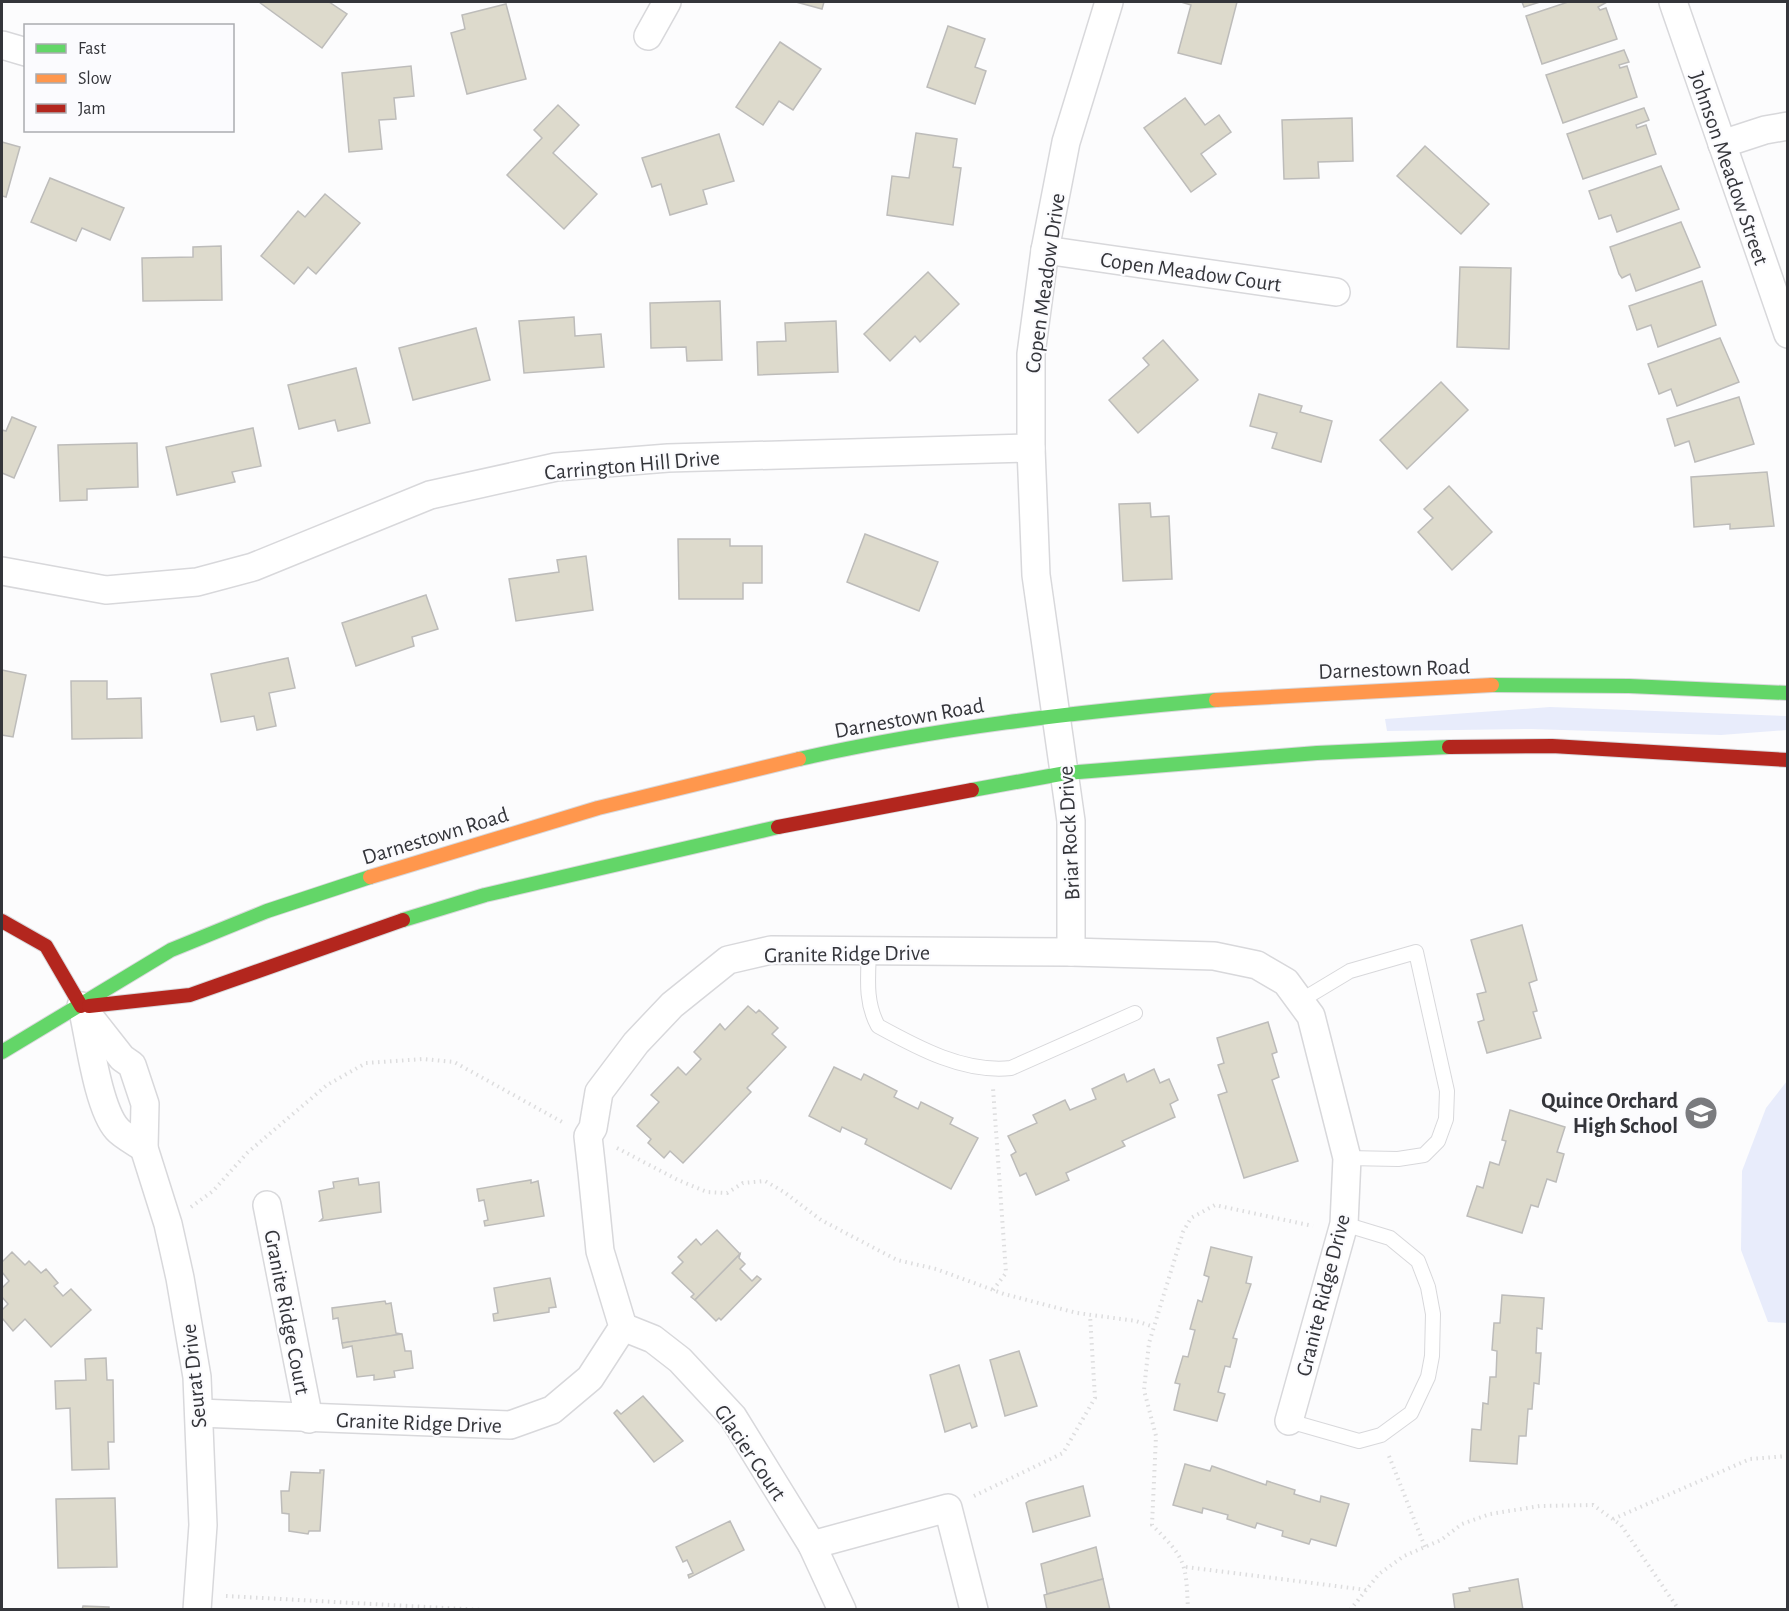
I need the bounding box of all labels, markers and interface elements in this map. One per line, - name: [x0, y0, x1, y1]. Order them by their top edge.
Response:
- legend: [24, 24, 234, 132]
- text: Fast: [78, 40, 106, 58]
- street label: Johnson Meadow Street: [1686, 69, 1772, 268]
- text: Slow: [78, 70, 111, 88]
- text: Jam: [78, 100, 106, 118]
- street label: Copen Meadow Drive: [1021, 192, 1069, 375]
- street label: Copen Meadow Court: [1099, 248, 1283, 296]
- street label: Carrington Hill Drive: [544, 446, 721, 484]
- street label: Darnestown Road: [1318, 655, 1470, 683]
- street label: Darnestown Road: [833, 694, 986, 742]
- street label: Briar Rock Drive: [1054, 765, 1084, 901]
- street label: Darnestown Road: [360, 803, 511, 869]
- street label: Granite Ridge Drive: [764, 942, 930, 966]
- place label: Quince Orchard High School: [1541, 1090, 1678, 1137]
- school or university icon: Quince Orchard High School: [1683, 1095, 1719, 1131]
- street label: Granite Ridge Drive: [1292, 1212, 1354, 1378]
- street label: Granite Ridge Court: [260, 1228, 314, 1396]
- street label: Seurat Drive: [178, 1323, 210, 1429]
- street label: Glacier Court: [710, 1401, 790, 1504]
- street label: Granite Ridge Drive: [336, 1409, 502, 1437]

